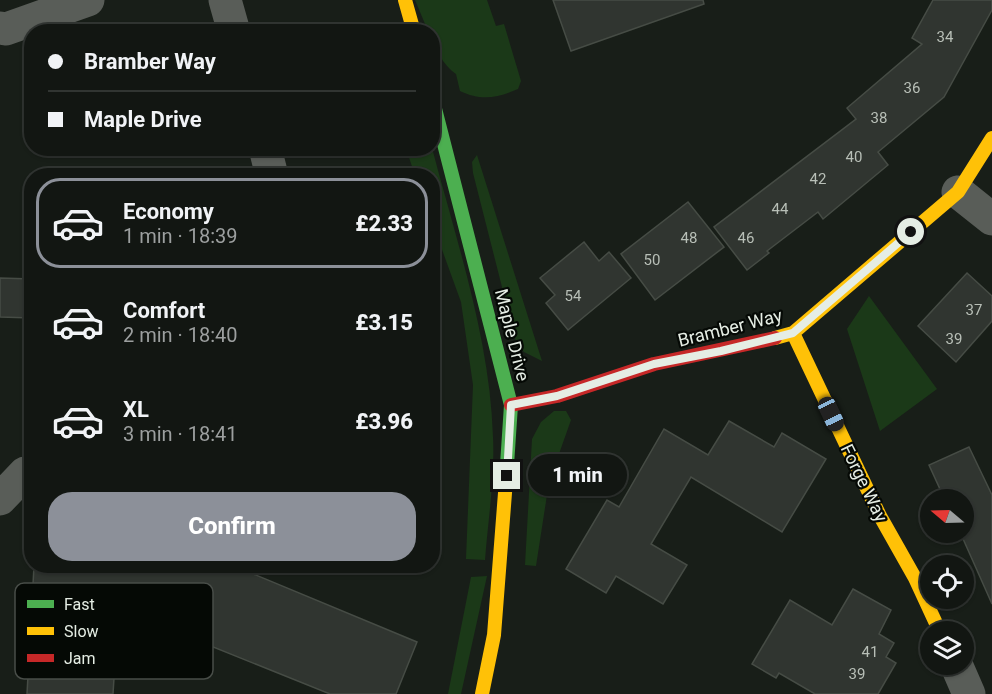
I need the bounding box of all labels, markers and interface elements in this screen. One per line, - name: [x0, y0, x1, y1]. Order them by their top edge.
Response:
- house number: 34: [937, 28, 954, 46]
- text: Bramber Way: [84, 49, 216, 74]
- house number: 36: [904, 79, 920, 97]
- text: Maple Drive: [84, 107, 202, 132]
- house number: 38: [871, 109, 887, 127]
- house number: 40: [846, 148, 862, 166]
- house number: 42: [810, 170, 826, 188]
- icon: car: [51, 196, 105, 250]
- text: Economy: [123, 199, 214, 224]
- house number: 44: [772, 200, 789, 218]
- text: £2.33: [355, 211, 413, 236]
- route start: [897, 218, 924, 245]
- text: 1 min · 18:39: [123, 224, 238, 248]
- house number: 48: [681, 229, 697, 247]
- house number: 46: [738, 229, 754, 247]
- house number: 50: [644, 251, 660, 269]
- street label: Maple Drive: [491, 287, 534, 383]
- house number: 54: [565, 287, 582, 305]
- icon: car: [51, 295, 105, 349]
- text: Comfort: [123, 298, 205, 323]
- house number: 37: [966, 301, 982, 319]
- street label: Bramber Way: [676, 304, 785, 351]
- text: £3.15: [355, 310, 413, 335]
- text: 2 min · 18:40: [123, 323, 238, 347]
- house number: 39: [946, 330, 962, 348]
- icon: car: [51, 394, 105, 448]
- car: [815, 394, 847, 434]
- text: XL: [123, 397, 149, 422]
- text: £3.96: [355, 409, 413, 434]
- text: 3 min · 18:41: [123, 422, 238, 446]
- street label: Forge Way: [837, 440, 892, 526]
- callout: 1 min: [528, 455, 627, 497]
- route end: [493, 462, 520, 489]
- text: 1 min: [552, 463, 603, 487]
- north arrow: [920, 489, 974, 543]
- map controls: [920, 489, 974, 675]
- button: Confirm: [48, 492, 416, 561]
- button: locate: [920, 555, 974, 609]
- legend: [15, 583, 213, 679]
- text: Fast: [64, 595, 95, 614]
- button: layers: [920, 621, 974, 675]
- text: Slow: [64, 622, 99, 641]
- house number: 41: [862, 643, 878, 661]
- text: Jam: [64, 649, 96, 668]
- house number: 39: [849, 665, 865, 683]

